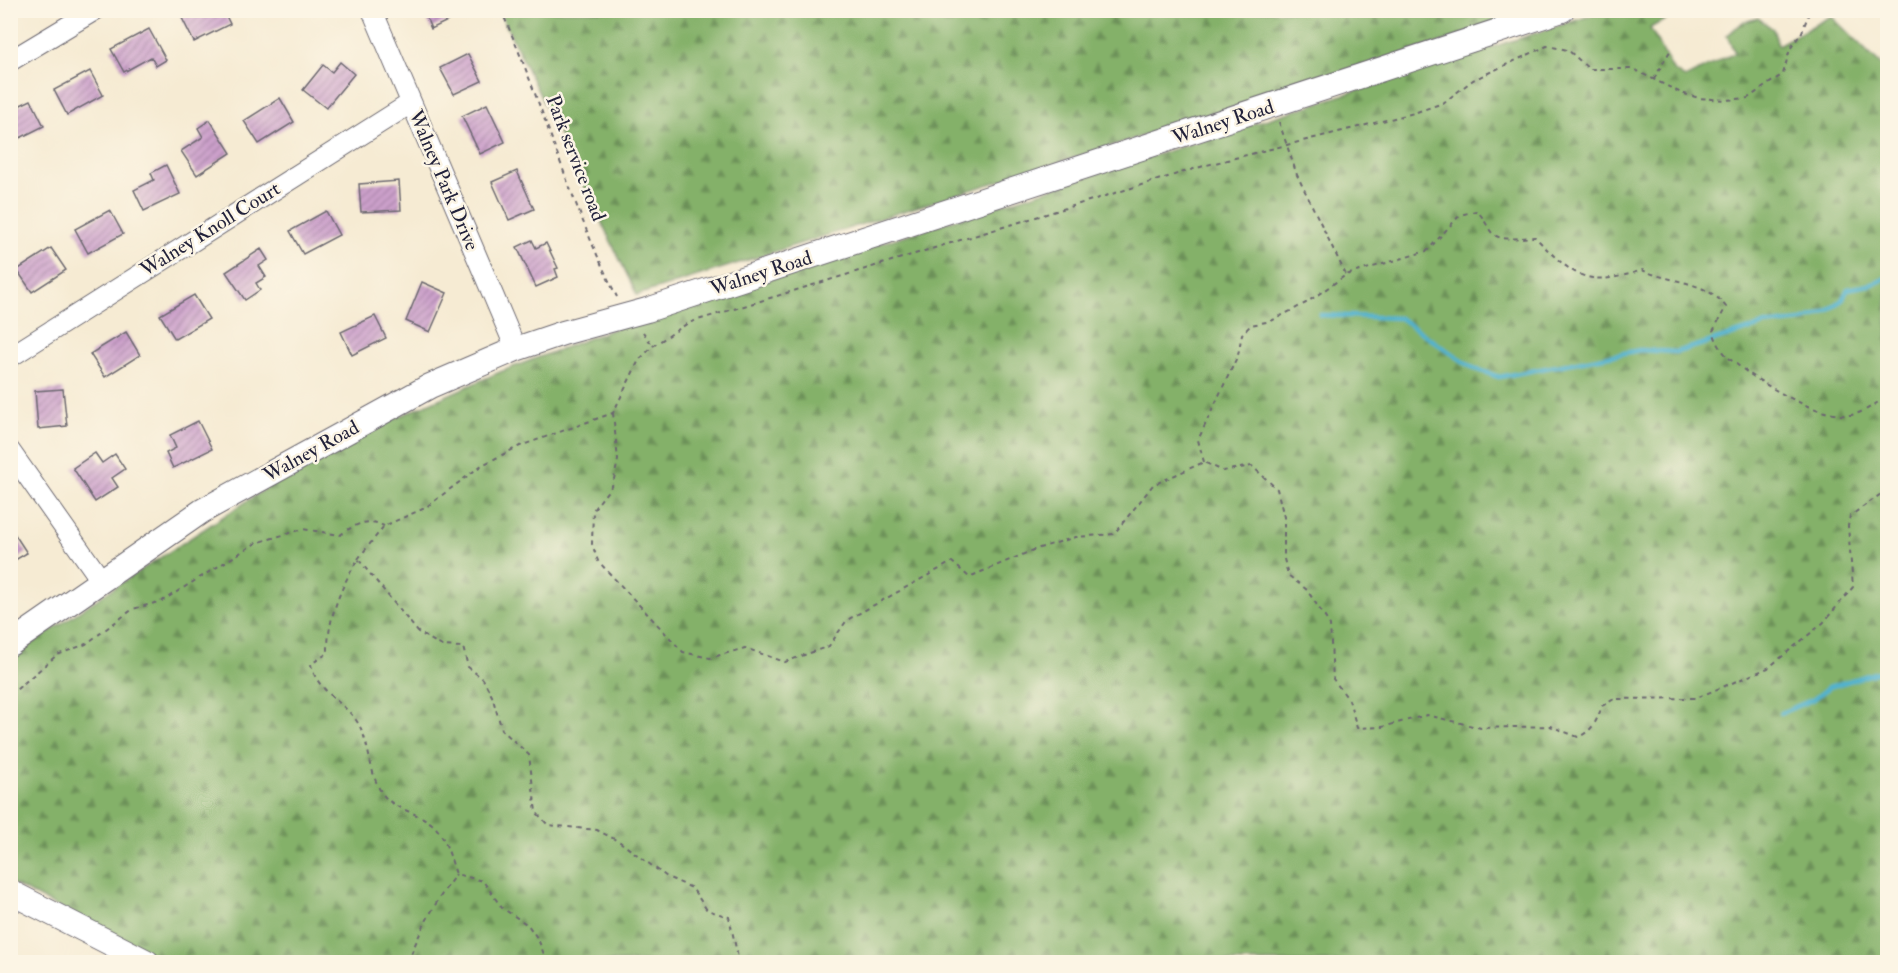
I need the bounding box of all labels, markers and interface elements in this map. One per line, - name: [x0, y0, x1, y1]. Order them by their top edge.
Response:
- street label: Park service road: [540, 91, 612, 225]
- street label: Walney Road: [1168, 94, 1277, 150]
- street label: Walney Park Drive: [403, 105, 485, 254]
- street label: Walney Knoll Court: [135, 176, 285, 283]
- street label: Walney Road: [706, 245, 815, 301]
- street label: Walney Road: [258, 414, 363, 488]

